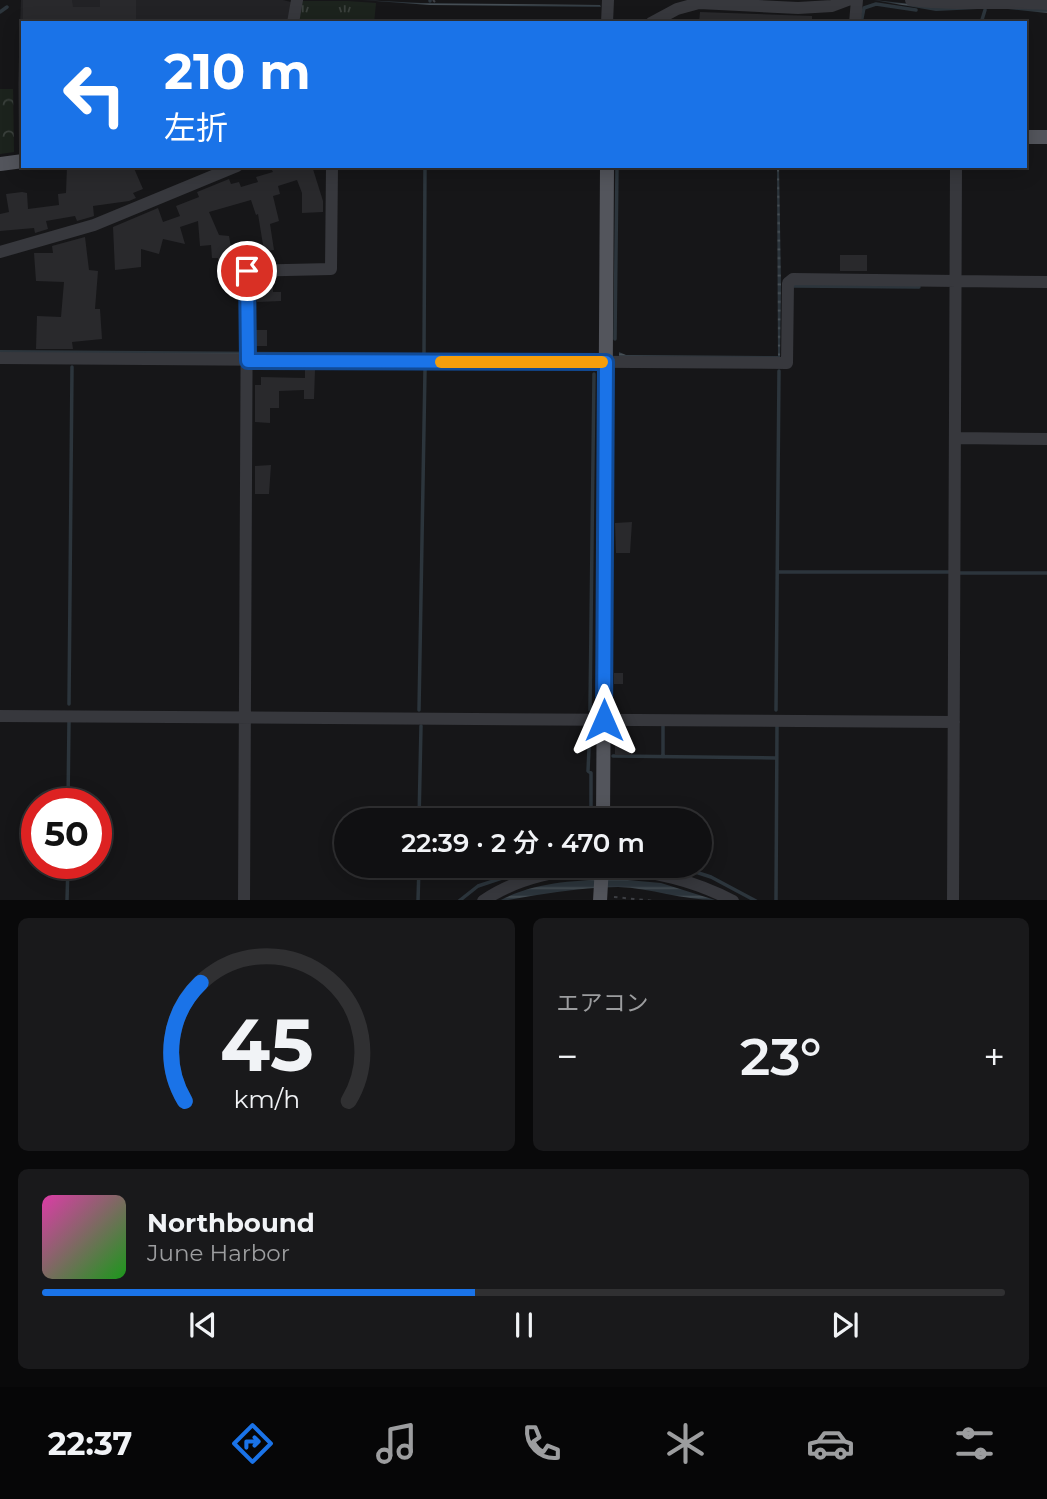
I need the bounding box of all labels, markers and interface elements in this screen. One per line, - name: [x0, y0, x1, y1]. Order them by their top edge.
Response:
- text: 210 m: [164, 42, 311, 101]
- icon: left: [49, 49, 140, 140]
- text: 左折: [164, 108, 228, 147]
- pin: [217, 241, 277, 301]
- icon: arrive: [228, 252, 266, 290]
- position arrow: [567, 683, 641, 757]
- speed limit sign: 50: [21, 788, 112, 879]
- text: 22:39 · 2 分 · 470 m: [401, 827, 645, 859]
- text: エアコン: [557, 989, 649, 1017]
- text: 45: [220, 1001, 313, 1089]
- text: 23°: [740, 1025, 822, 1088]
- text: −: [557, 1033, 578, 1080]
- text: +: [983, 1033, 1005, 1080]
- text: km/h: [233, 1083, 300, 1113]
- text: Northbound: [147, 1207, 315, 1239]
- text: June Harbor: [147, 1239, 290, 1267]
- icon: previous: [184, 1306, 222, 1344]
- icon: pause: [505, 1306, 543, 1344]
- icon: next: [826, 1306, 864, 1344]
- icon: directions: [228, 1419, 277, 1468]
- icon: music: [372, 1419, 421, 1468]
- icon: phone: [517, 1419, 566, 1468]
- icon: climate: [661, 1419, 710, 1468]
- icon: car: [806, 1419, 855, 1468]
- icon: filters: [950, 1419, 999, 1468]
- text: 22:37: [48, 1424, 132, 1463]

